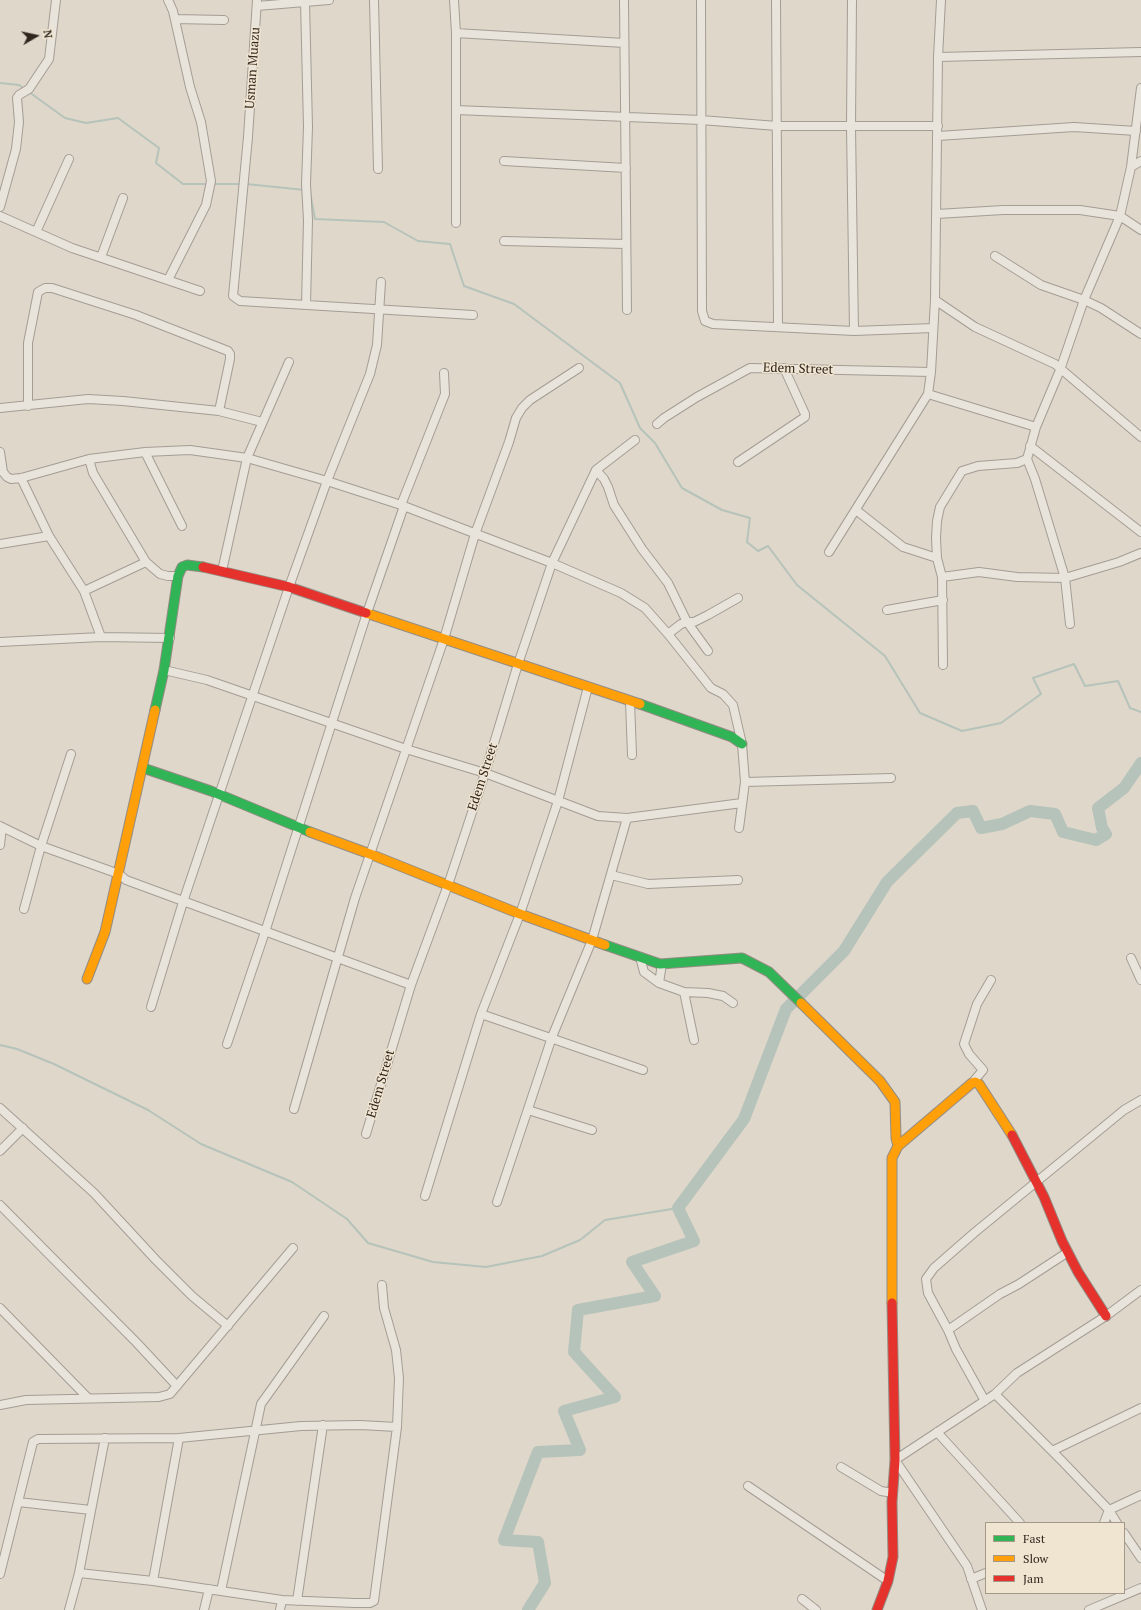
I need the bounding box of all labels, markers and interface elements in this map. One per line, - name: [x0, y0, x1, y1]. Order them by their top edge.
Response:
- north arrow: [16, 16, 56, 56]
- street label: Usman Muazu: [242, 26, 264, 110]
- text: N: [40, 29, 55, 39]
- street label: Edem Street: [763, 360, 833, 378]
- street label: Edem Street: [465, 741, 501, 813]
- street label: Edem Street: [364, 1048, 398, 1120]
- legend: [985, 1522, 1125, 1594]
- text: Fast: [1023, 1531, 1045, 1546]
- text: Slow: [1023, 1551, 1048, 1566]
- text: Jam: [1023, 1571, 1044, 1586]

